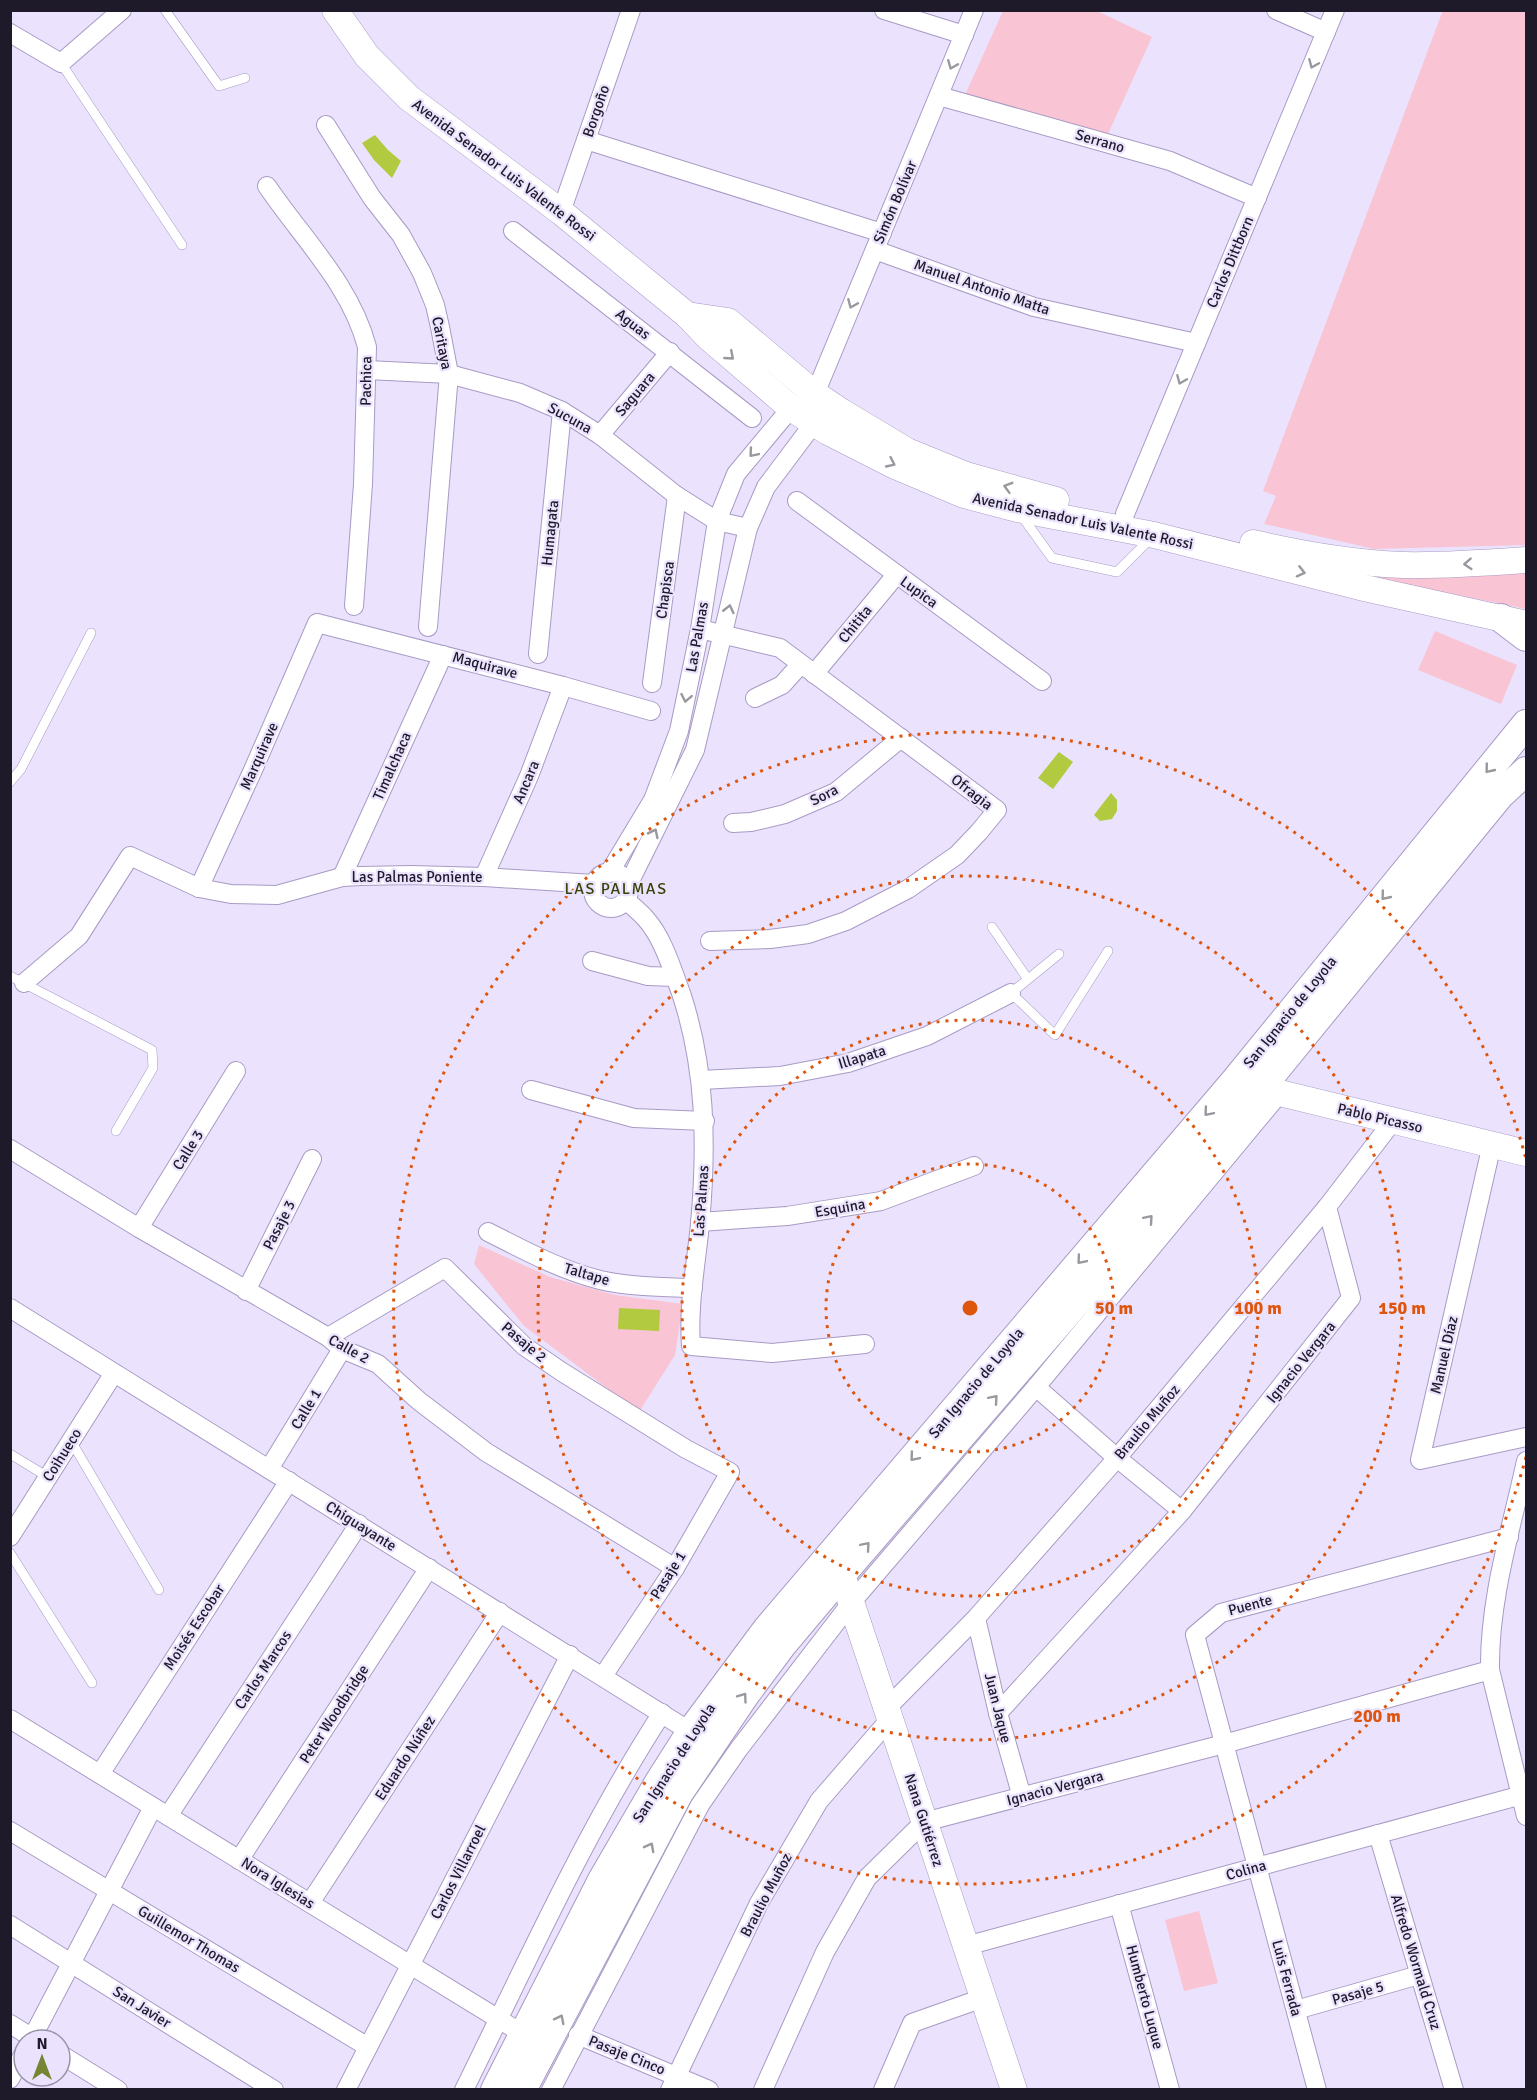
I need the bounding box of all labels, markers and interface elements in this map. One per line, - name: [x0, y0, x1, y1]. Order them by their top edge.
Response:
- one-way arrow: [947, 58, 959, 69]
- one-way arrow: [1308, 58, 1320, 69]
- street label: Borgoño: [579, 82, 613, 139]
- street label: Avenida Senador Luis Valente Rossi: [409, 95, 599, 245]
- street label: Serrano: [1073, 125, 1127, 157]
- street label: Simón Bolívar: [869, 157, 921, 246]
- street label: Carlos Dittborn: [1203, 214, 1257, 310]
- street label: Manuel Antonio Matta: [912, 255, 1052, 319]
- one-way arrow: [848, 298, 860, 309]
- street label: Aguas: [612, 305, 654, 343]
- street label: Caritaya: [428, 315, 456, 371]
- one-way arrow: [723, 348, 734, 359]
- street label: Pachica: [357, 356, 375, 406]
- street label: Saguara: [611, 368, 659, 420]
- one-way arrow: [1176, 374, 1188, 385]
- street label: Sucuna: [545, 399, 595, 437]
- one-way arrow: [749, 446, 760, 457]
- one-way arrow: [884, 456, 895, 468]
- one-way arrow: [1003, 482, 1014, 494]
- street label: Avenida Senador Luis Valente Rossi: [971, 489, 1195, 553]
- street label: Humagata: [538, 499, 562, 567]
- one-way arrow: [1464, 557, 1473, 570]
- street label: Chapisca: [652, 560, 678, 620]
- one-way arrow: [1296, 565, 1306, 578]
- street label: Lupica: [897, 572, 941, 612]
- street label: Las Palmas: [682, 600, 712, 674]
- street label: Chitita: [834, 601, 876, 647]
- one-way arrow: [722, 605, 735, 615]
- street label: Maquirave: [450, 648, 520, 682]
- one-way arrow: [680, 693, 693, 703]
- street label: Marquirave: [236, 719, 282, 793]
- street label: Timalchaca: [369, 729, 415, 803]
- street label: Ancara: [509, 758, 543, 806]
- one-way arrow: [1486, 762, 1497, 773]
- street label: Ofragia: [948, 770, 996, 814]
- street label: Sora: [807, 780, 841, 810]
- one-way arrow: [646, 828, 658, 839]
- street label: Las Palmas Poniente: [351, 868, 483, 886]
- district label: LAS PALMAS: [564, 879, 668, 899]
- one-way arrow: [1381, 889, 1392, 900]
- street label: San Ignacio de Loyola: [1239, 953, 1341, 1071]
- street label: Illapata: [836, 1041, 888, 1073]
- street label: Pablo Picasso: [1335, 1099, 1425, 1137]
- one-way arrow: [1204, 1105, 1215, 1116]
- street label: Calle 3: [169, 1127, 207, 1173]
- street label: Las Palmas: [690, 1164, 713, 1237]
- street label: Esquina: [813, 1195, 867, 1221]
- street label: Pasaje 3: [259, 1197, 299, 1253]
- one-way arrow: [1141, 1215, 1152, 1226]
- one-way arrow: [1077, 1253, 1088, 1264]
- street label: Taltape: [562, 1259, 612, 1289]
- text: 50 m: [1095, 1297, 1133, 1319]
- text: 100 m: [1234, 1297, 1282, 1319]
- text: 150 m: [1378, 1297, 1426, 1319]
- centre of rings: [960, 1298, 980, 1318]
- street label: Manuel Díaz: [1426, 1314, 1462, 1396]
- street label: Pasaje 2: [498, 1318, 550, 1366]
- street label: Ignacio Vergara: [1263, 1318, 1339, 1406]
- street label: San Ignacio de Loyola: [925, 1324, 1027, 1442]
- street label: Calle 2: [325, 1330, 373, 1368]
- street label: Braulio Muñoz: [1110, 1381, 1184, 1463]
- street label: Calle 1: [287, 1386, 325, 1432]
- one-way arrow: [986, 1395, 997, 1406]
- street label: Coihueco: [39, 1425, 85, 1485]
- one-way arrow: [910, 1450, 921, 1461]
- street label: Chiguayante: [322, 1497, 400, 1555]
- one-way arrow: [859, 1542, 870, 1553]
- street label: Pasaje 1: [646, 1548, 690, 1602]
- street label: Moisés Escobar: [160, 1580, 229, 1673]
- street label: Puente: [1226, 1591, 1274, 1619]
- street label: Carlos Marcos: [231, 1627, 295, 1713]
- street label: Peter Woodbridge: [295, 1661, 373, 1767]
- street label: Juan Jaque: [981, 1671, 1015, 1745]
- one-way arrow: [736, 1693, 747, 1704]
- street label: San Ignacio de Loyola: [629, 1700, 719, 1826]
- text: 200 m: [1353, 1705, 1401, 1727]
- street label: Eduardo Núñez: [371, 1712, 439, 1804]
- street label: Ignacio Vergara: [1005, 1766, 1105, 1810]
- street label: Nana Gutiérrez: [901, 1771, 948, 1869]
- street label: Carlos Villarroel: [427, 1822, 489, 1922]
- one-way arrow: [643, 1842, 655, 1853]
- street label: Braulio Muñoz: [736, 1850, 796, 1940]
- street label: Nora Iglesias: [238, 1853, 318, 1913]
- street label: Colina: [1224, 1856, 1268, 1884]
- street label: Alfredo Wormald Cruz: [1387, 1892, 1445, 2032]
- street label: Guillemor Thomas: [135, 1901, 244, 1977]
- street label: Luis Ferrada: [1268, 1938, 1306, 2018]
- street label: Humberto Luque: [1122, 1943, 1168, 2051]
- street label: Pasaje 5: [1330, 1977, 1386, 2009]
- street label: San Javier: [110, 1982, 175, 2032]
- one-way arrow: [553, 2015, 564, 2026]
- north arrow: [12, 2028, 72, 2088]
- street label: Pasaje Cinco: [586, 2031, 668, 2079]
- text: N: [36, 2034, 48, 2054]

